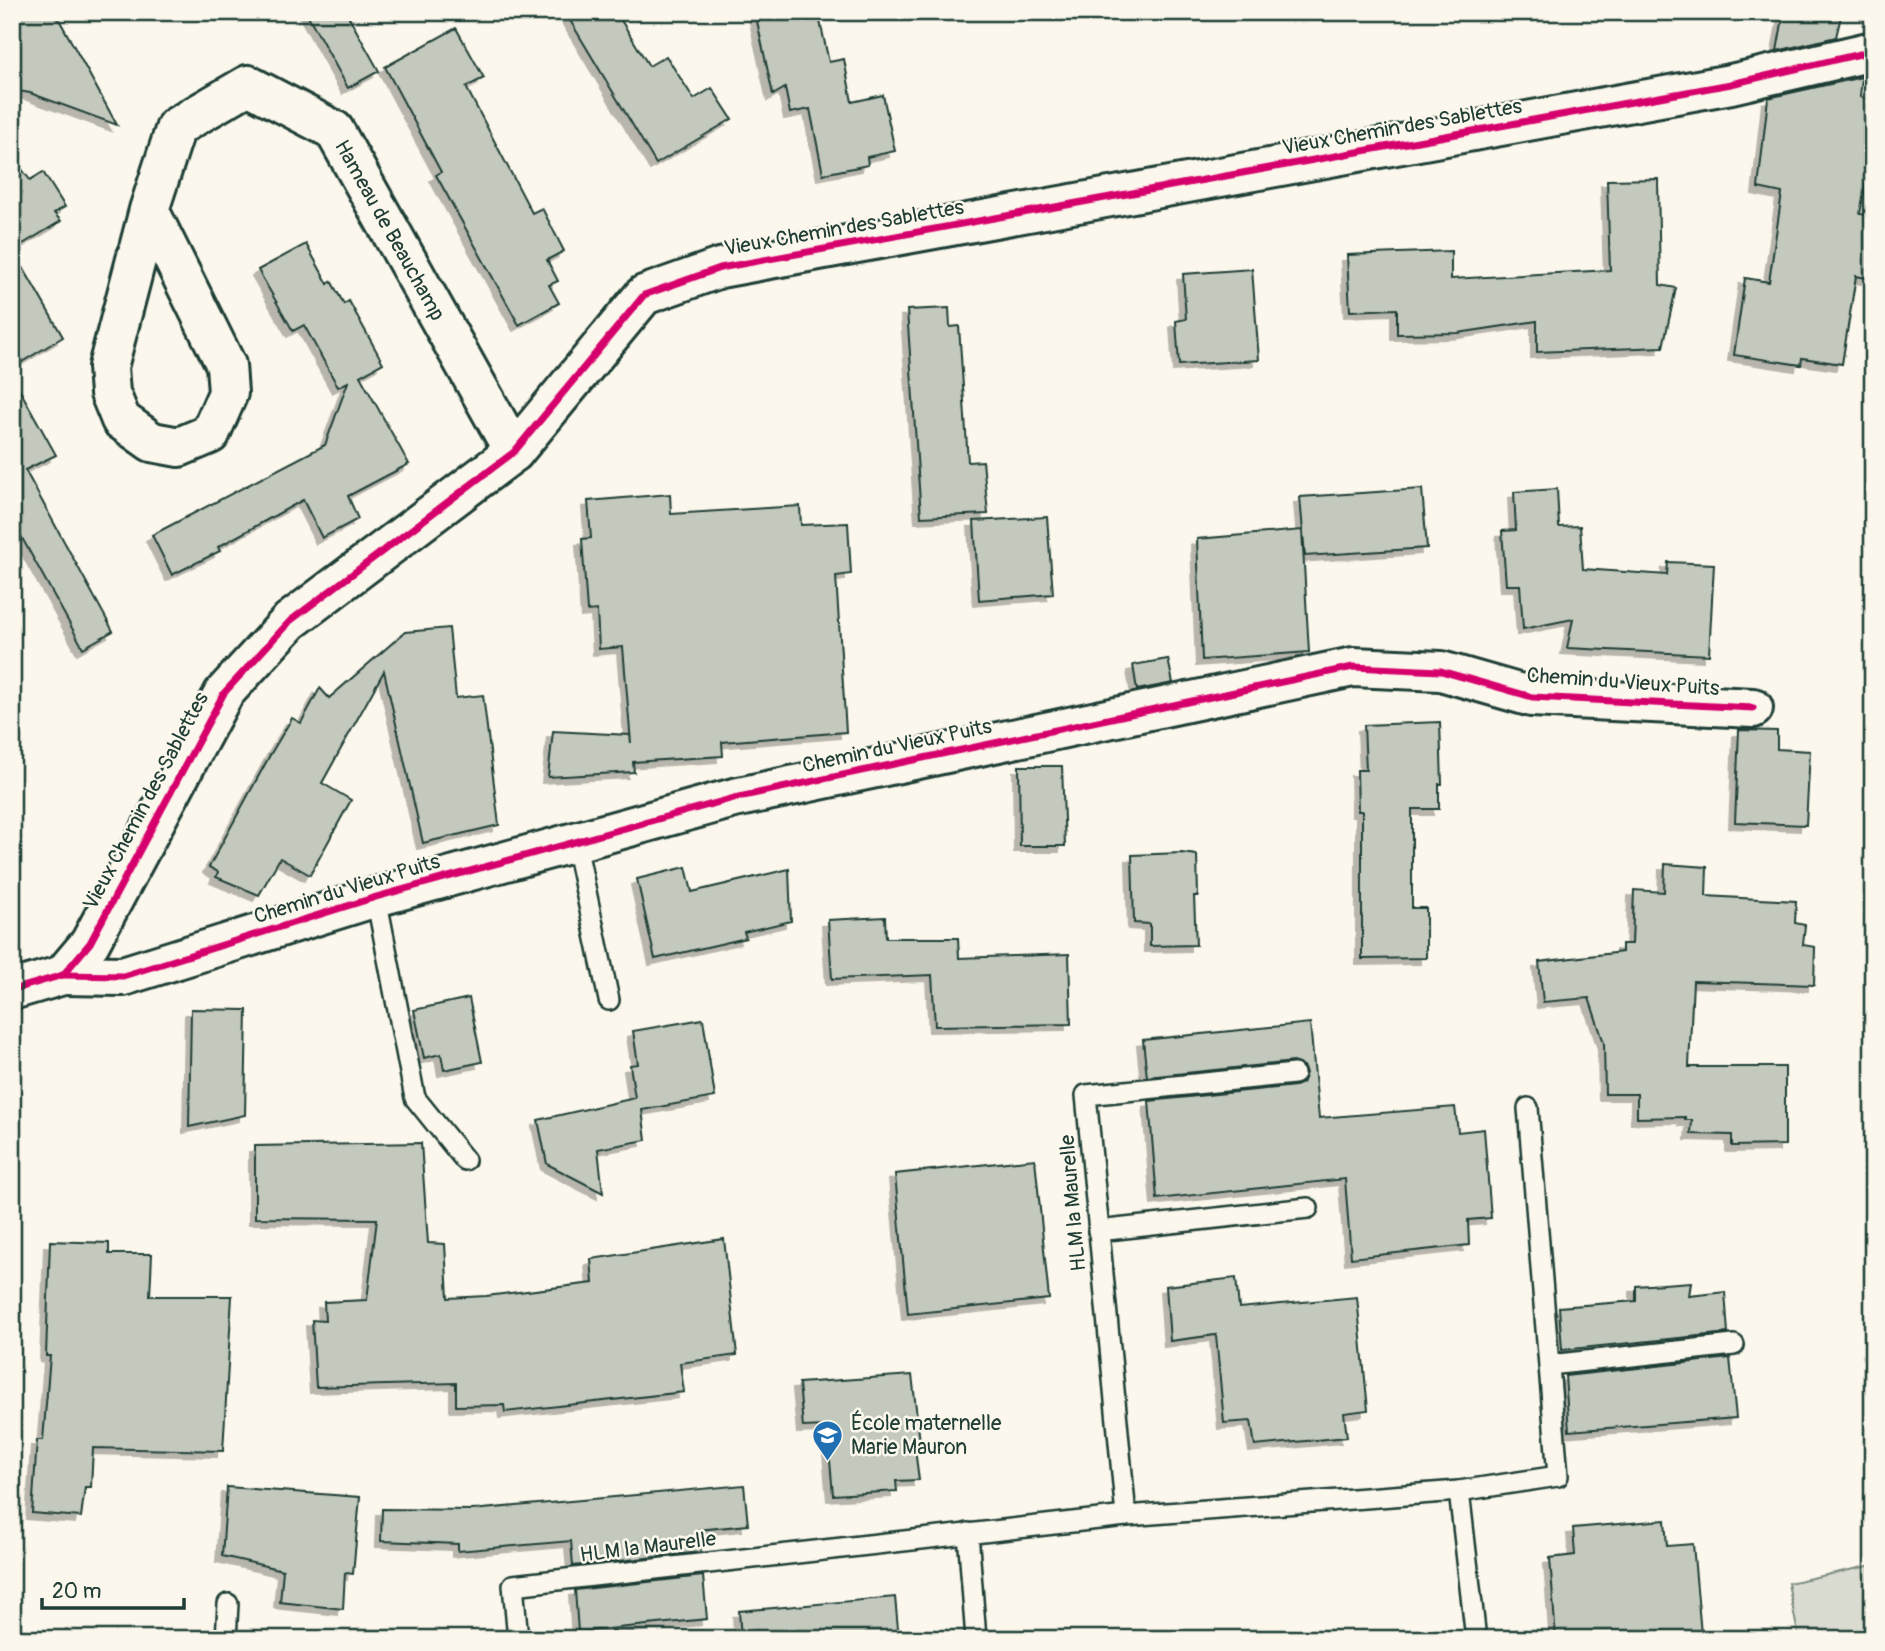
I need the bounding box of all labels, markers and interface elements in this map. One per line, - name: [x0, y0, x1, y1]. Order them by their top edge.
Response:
- street label: Vieux Chemin des Sablettes: [1280, 93, 1525, 161]
- street label: Hameau de Beauchamp: [329, 135, 451, 325]
- street label: Vieux Chemin des Sablettes: [722, 194, 967, 262]
- street label: Chemin du Vieux Puits: [1526, 662, 1721, 702]
- street label: Vieux Chemin des Sablettes: [77, 687, 215, 915]
- street label: Chemin du Vieux Puits: [800, 713, 995, 779]
- street label: Chemin du Vieux Puits: [251, 848, 444, 930]
- street label: HLM la Maurelle: [1054, 1133, 1092, 1272]
- place label: École maternelle Marie Mauron: [851, 1410, 1002, 1461]
- school or university icon: École maternelle Marie Mauron: [811, 1418, 845, 1462]
- street label: HLM la Maurelle: [578, 1525, 718, 1569]
- scale bar: [42, 1567, 184, 1611]
- text: 20 m: [52, 1578, 101, 1605]

